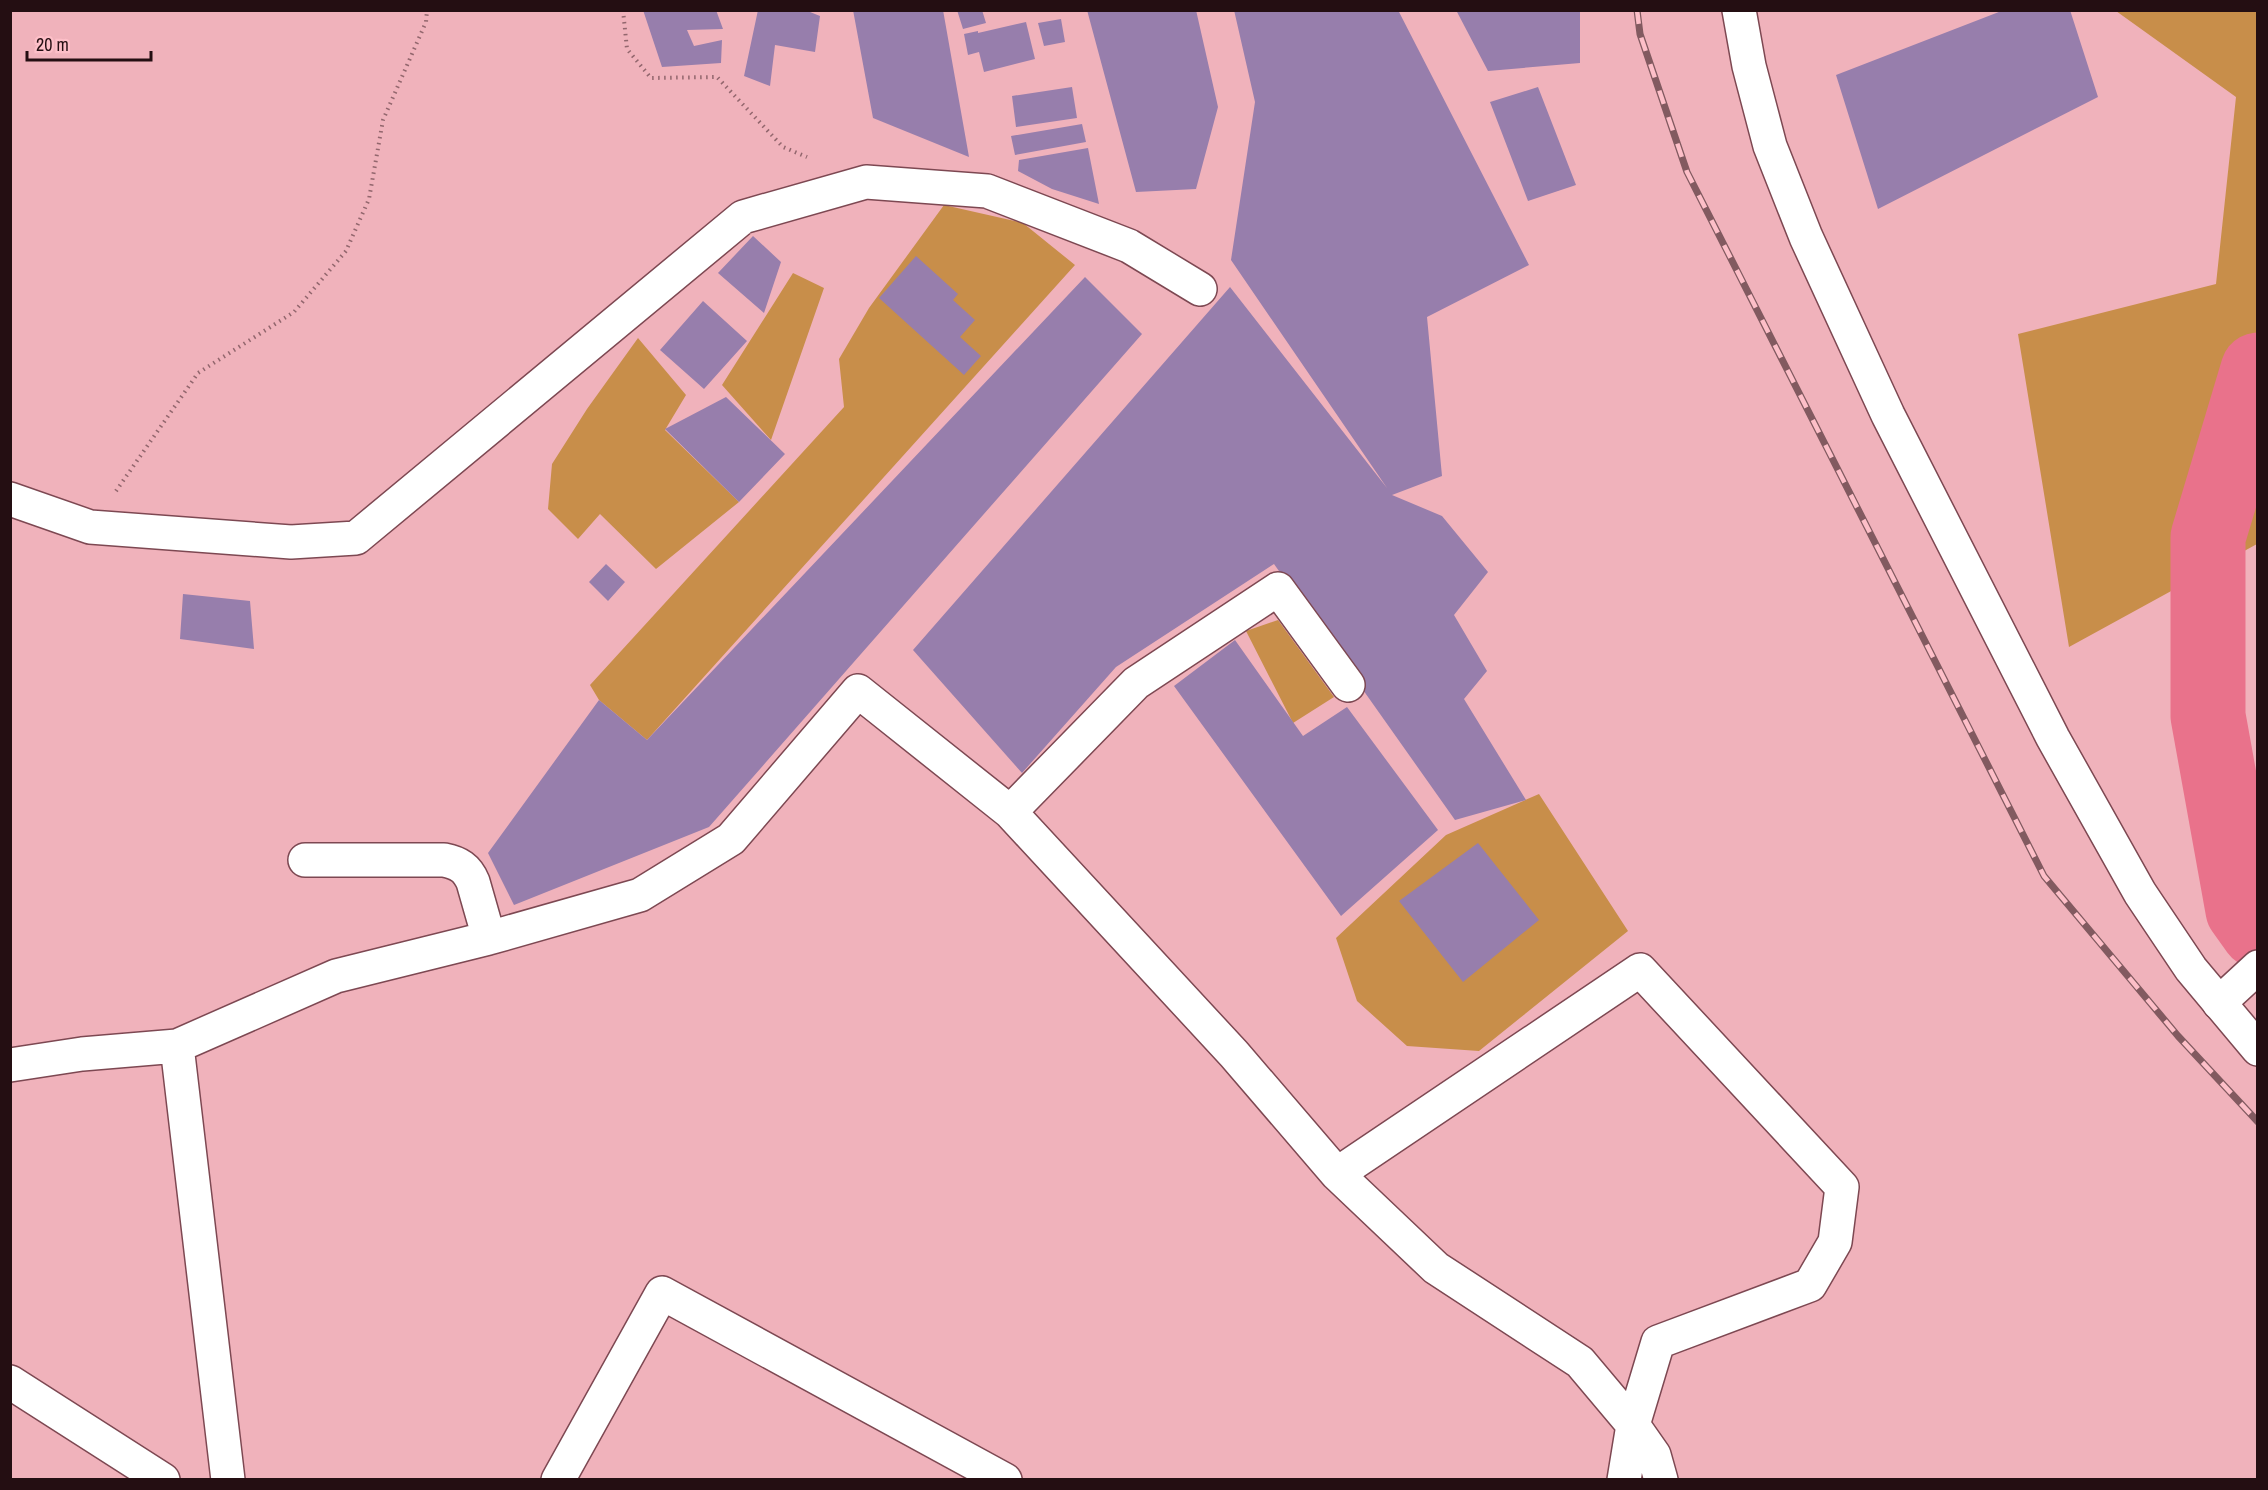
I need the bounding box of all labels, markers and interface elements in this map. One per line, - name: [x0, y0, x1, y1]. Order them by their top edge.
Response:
- scale bar: [27, 24, 152, 62]
- text: 20 m: [36, 32, 69, 57]

